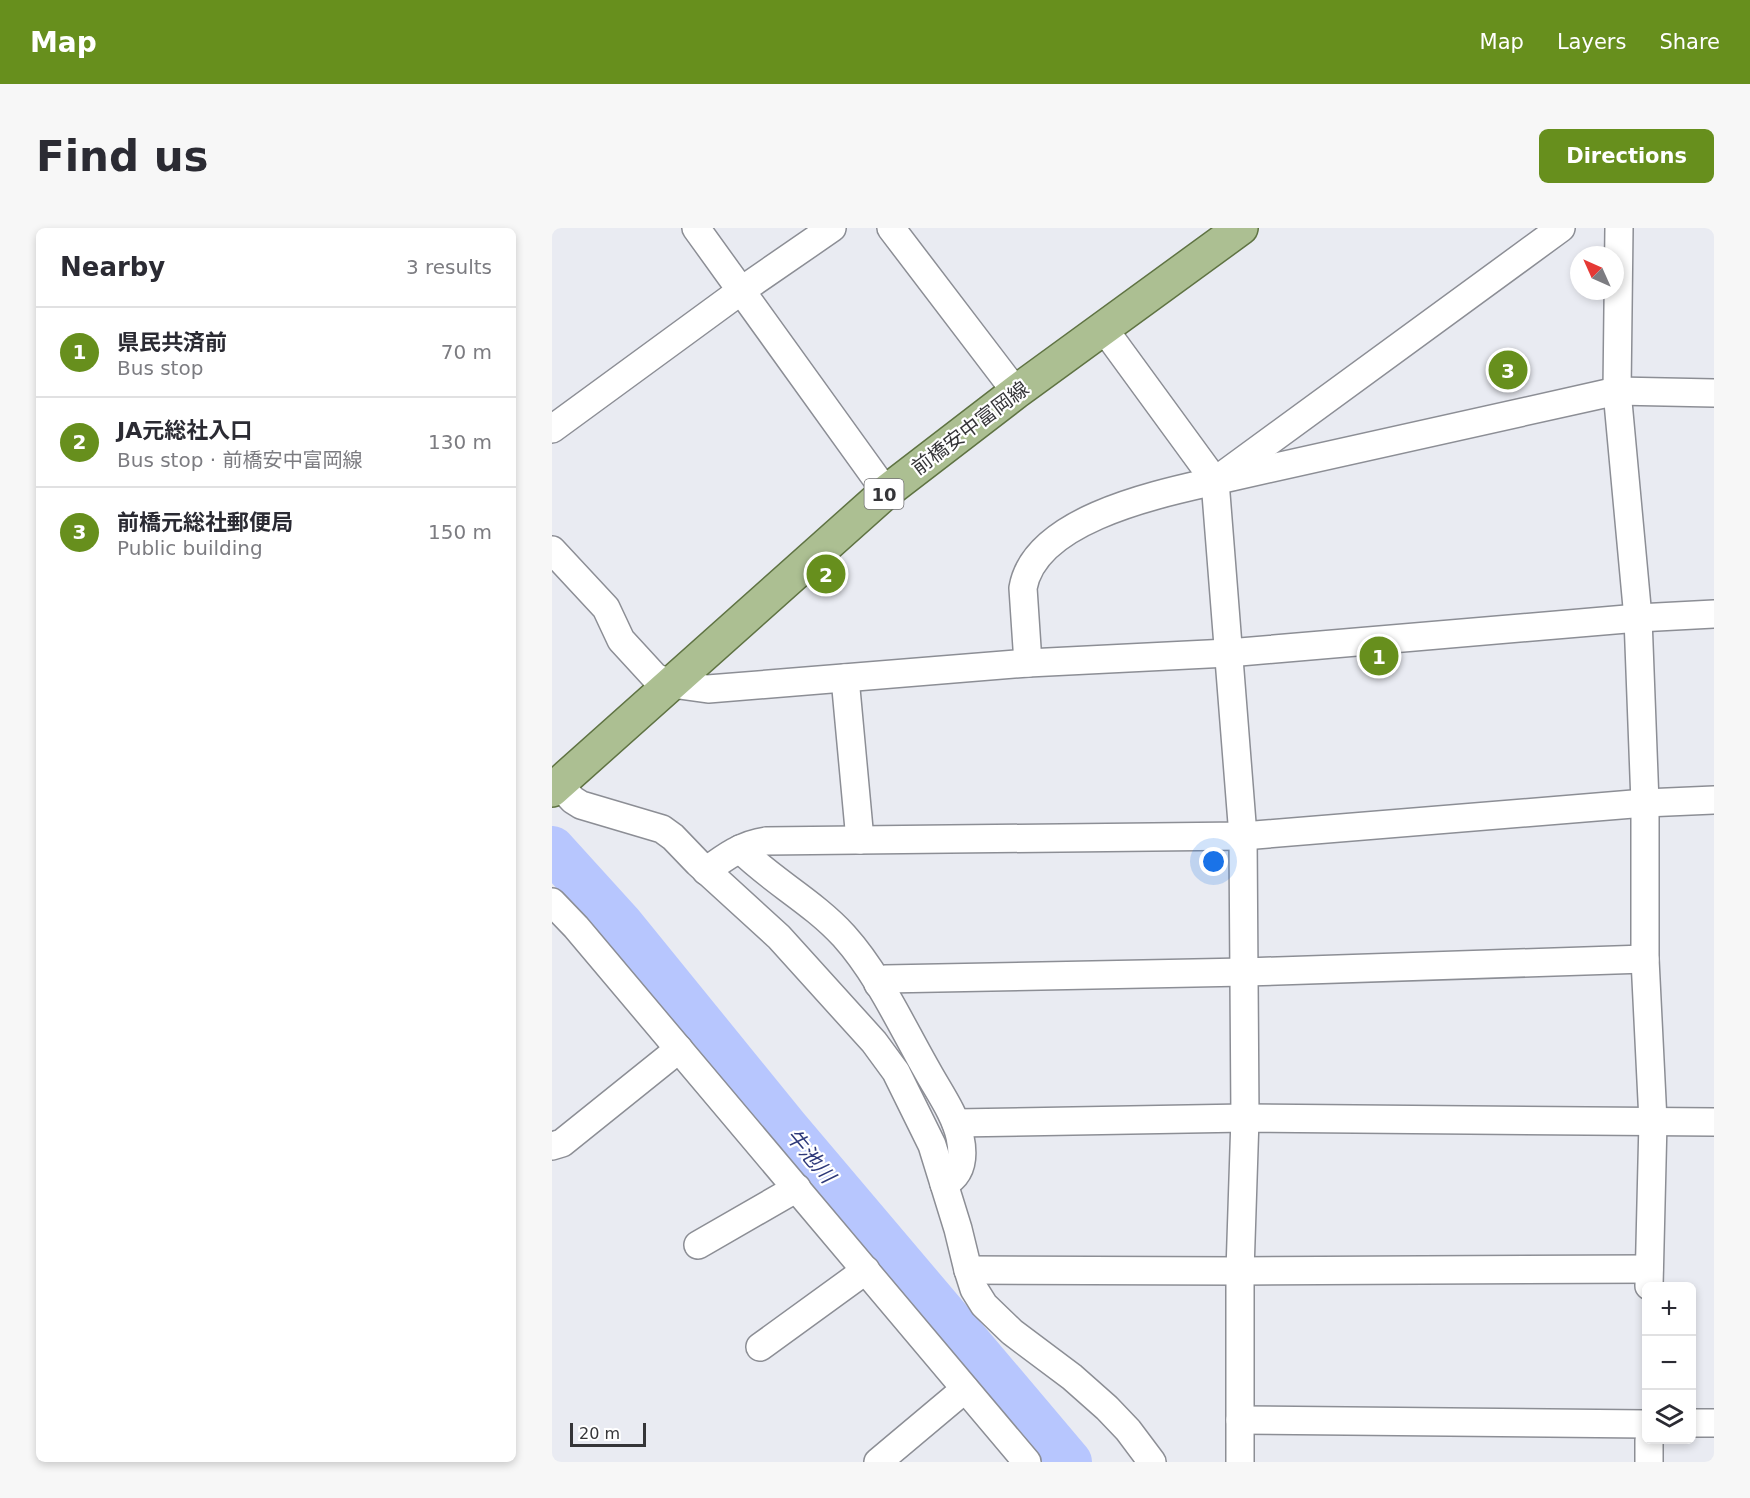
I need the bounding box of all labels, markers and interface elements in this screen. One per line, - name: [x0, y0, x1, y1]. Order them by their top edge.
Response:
- text: Map: [30, 26, 97, 59]
- text: Map: [1480, 30, 1524, 54]
- text: Layers: [1557, 30, 1626, 54]
- text: Share: [1659, 30, 1720, 54]
- button: Directions: [1539, 129, 1714, 183]
- text: Find us: [36, 132, 209, 181]
- north arrow: [1570, 246, 1624, 300]
- text: Nearby: [60, 252, 165, 282]
- text: 3 results: [406, 255, 492, 279]
- text: 県民共済前: [117, 330, 227, 355]
- text: 1: [73, 340, 86, 364]
- text: 70 m: [441, 340, 492, 364]
- pin: 3: [1488, 348, 1528, 392]
- text: Bus stop: [117, 356, 203, 380]
- street label: 前橋安中富岡線: [907, 376, 1033, 480]
- text: JA元総社入口: [117, 418, 252, 443]
- text: 2: [73, 430, 86, 454]
- text: 130 m: [428, 430, 492, 454]
- text: Bus stop · 前橋安中富岡線: [117, 448, 362, 472]
- road number: 10: [864, 479, 904, 509]
- text: 前橋元総社郵便局: [117, 510, 293, 535]
- text: 3: [73, 520, 86, 544]
- text: 150 m: [428, 520, 492, 544]
- text: Public building: [117, 536, 263, 560]
- pin: 2: [806, 552, 846, 596]
- pin: 1: [1360, 634, 1398, 678]
- your location: [1199, 847, 1228, 876]
- water label: 牛池川: [781, 1124, 841, 1189]
- map controls: [1642, 1282, 1696, 1444]
- button: +: [1642, 1282, 1696, 1336]
- button: −: [1642, 1336, 1696, 1390]
- button: layers: [1642, 1390, 1696, 1444]
- scale bar: [570, 1420, 646, 1448]
- text: 20 m: [579, 1424, 620, 1443]

